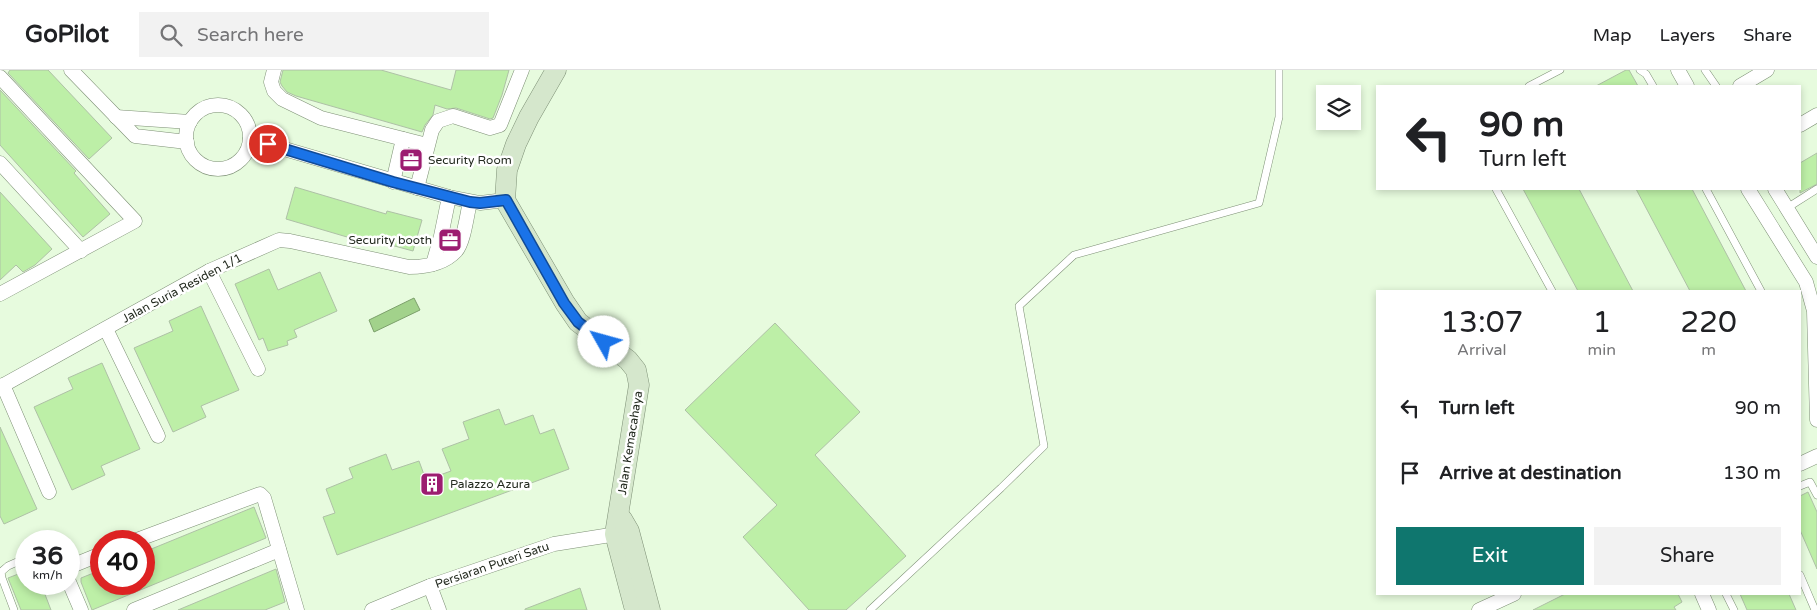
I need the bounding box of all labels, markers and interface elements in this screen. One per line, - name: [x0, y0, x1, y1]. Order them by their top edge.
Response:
- search box: [139, 12, 489, 57]
- text: GoPilot: [25, 20, 109, 49]
- icon: search: [157, 21, 185, 49]
- text: Search here: [197, 24, 304, 46]
- text: Map: [1593, 24, 1632, 46]
- text: Layers: [1660, 24, 1715, 46]
- text: Share: [1743, 24, 1792, 46]
- map controls: [1316, 85, 1361, 130]
- button: layers: [1316, 85, 1361, 130]
- text: 90 m: [1479, 104, 1564, 146]
- icon: left: [1396, 105, 1461, 170]
- pin: [247, 123, 289, 165]
- icon: arrive: [254, 130, 282, 158]
- text: Turn left: [1479, 146, 1567, 172]
- office icon: Security Room: [398, 147, 424, 173]
- place label: Security Room: [428, 153, 512, 167]
- office icon: Security booth: [437, 227, 463, 253]
- place label: Security booth: [348, 233, 432, 247]
- street label: Jalan Suria Residen 1/1: [120, 250, 244, 326]
- text: 13:07: [1440, 304, 1523, 341]
- text: 1: [1592, 304, 1611, 341]
- text: 220: [1680, 304, 1737, 341]
- position arrow: [577, 315, 629, 367]
- text: Arrival: [1457, 340, 1507, 360]
- text: min: [1588, 340, 1616, 360]
- text: m: [1701, 340, 1716, 360]
- street label: Jalan Kemacahaya: [615, 390, 645, 496]
- icon: left: [1396, 394, 1424, 422]
- text: Turn left: [1439, 397, 1515, 419]
- text: 90 m: [1735, 397, 1781, 419]
- icon: arrive: [1396, 459, 1424, 487]
- text: Arrive at destination: [1439, 462, 1622, 484]
- text: 130 m: [1723, 462, 1781, 484]
- building icon: Palazzo Azura: [419, 471, 445, 497]
- place label: Palazzo Azura: [450, 477, 530, 491]
- button: Exit: [1396, 527, 1584, 585]
- button: Share: [1594, 527, 1781, 585]
- speed limit sign: 40: [90, 530, 155, 595]
- street label: Persiaran Puteri Satu: [433, 539, 551, 591]
- text: 36: [32, 541, 63, 571]
- text: km/h: [32, 568, 63, 582]

